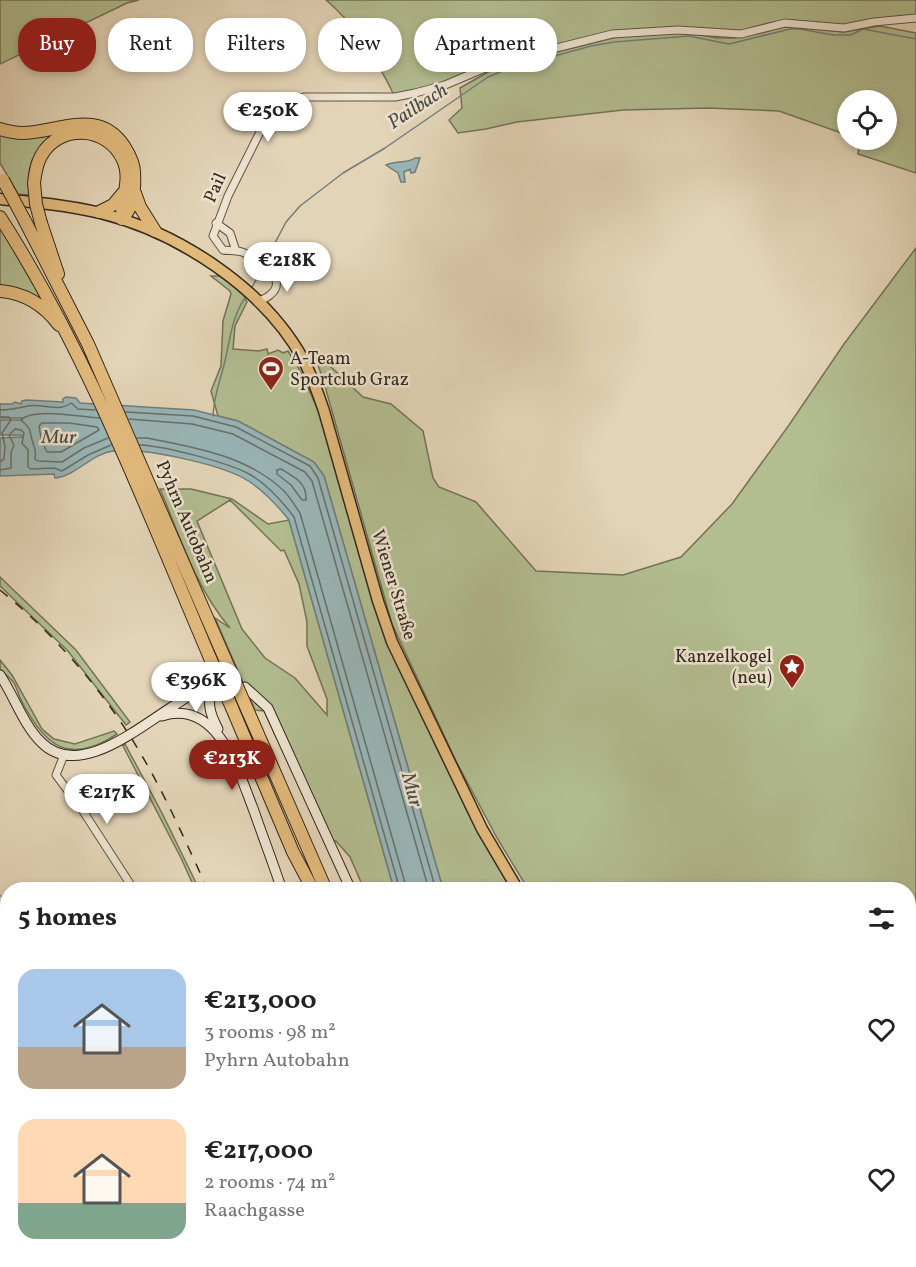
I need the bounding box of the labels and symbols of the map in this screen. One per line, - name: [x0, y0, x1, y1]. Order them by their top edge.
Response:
- water label: Pailbach: [382, 77, 454, 137]
- pin: €250K: [226, 92, 310, 143]
- street label: Pail: [198, 169, 234, 207]
- pin: €218K: [245, 242, 329, 293]
- place label: A-Team Sportclub Graz: [290, 347, 409, 393]
- sports icon: A-Team Sportclub Graz: [256, 354, 286, 392]
- water label: Mur: [41, 424, 77, 452]
- street label: Pyhrn Autobahn: [149, 457, 223, 587]
- street label: Wiener Straße: [364, 527, 422, 643]
- place label: Kanzelkogel (neu): [675, 645, 772, 691]
- place icon: Kanzelkogel (neu): [777, 652, 807, 690]
- pin: €396K: [154, 662, 238, 713]
- pin: €213K: [190, 740, 274, 791]
- water label: Mur: [393, 769, 429, 811]
- pin: €217K: [65, 774, 149, 825]

